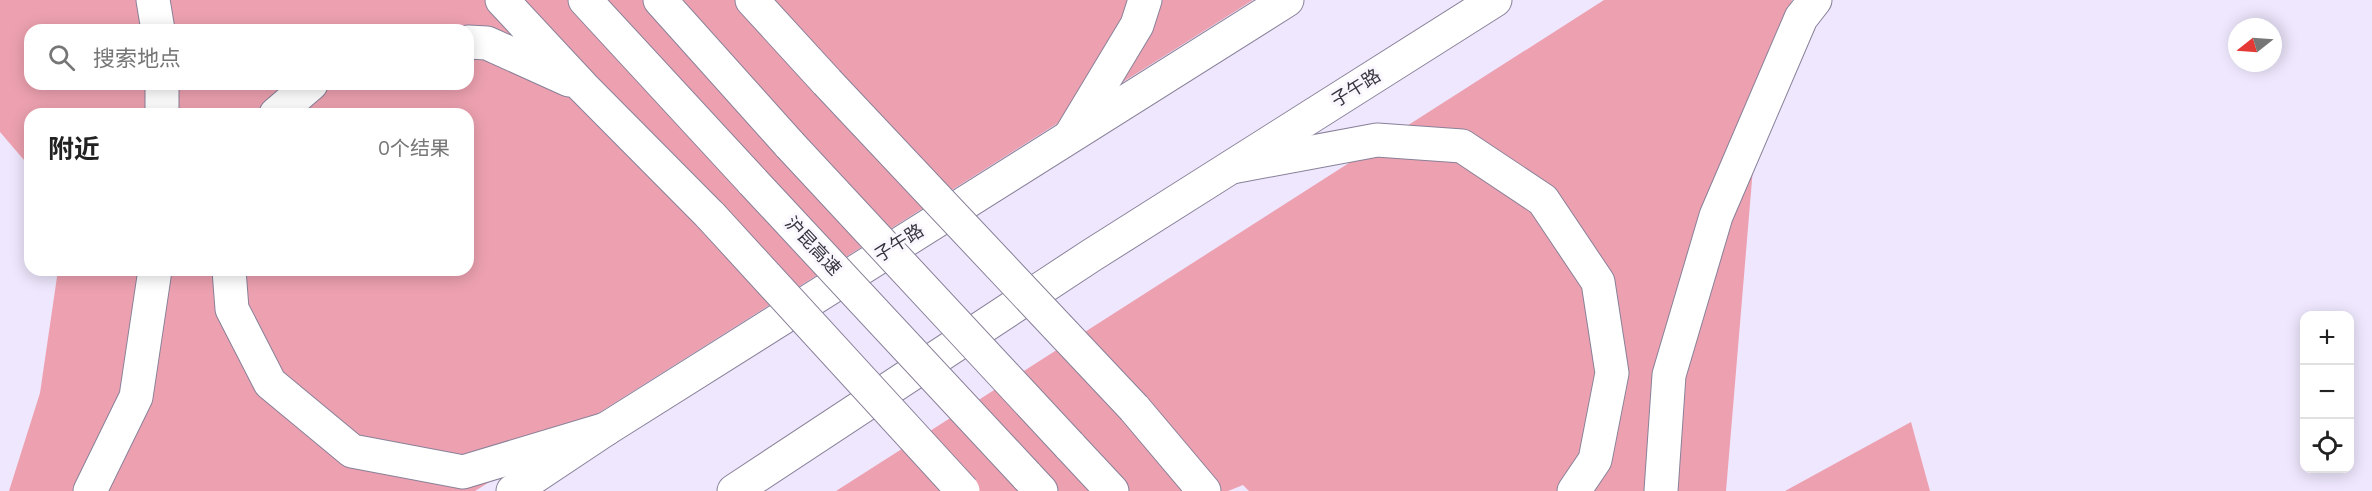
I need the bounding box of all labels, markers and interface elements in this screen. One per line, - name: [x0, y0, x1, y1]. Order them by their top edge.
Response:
- north arrow: [2228, 18, 2282, 72]
- search box: [24, 24, 474, 90]
- icon: search: [45, 41, 78, 74]
- text: 搜索地点: [93, 44, 181, 74]
- street label: 子午路: [1327, 64, 1385, 112]
- text: 附近: [48, 132, 100, 167]
- text: 0个结果: [378, 135, 450, 162]
- street label: 沪昆高速: [780, 211, 846, 281]
- street label: 子午路: [870, 219, 928, 267]
- map controls: [2300, 311, 2354, 473]
- button: +: [2300, 311, 2354, 365]
- button: −: [2300, 365, 2354, 419]
- button: locate: [2300, 419, 2354, 473]

